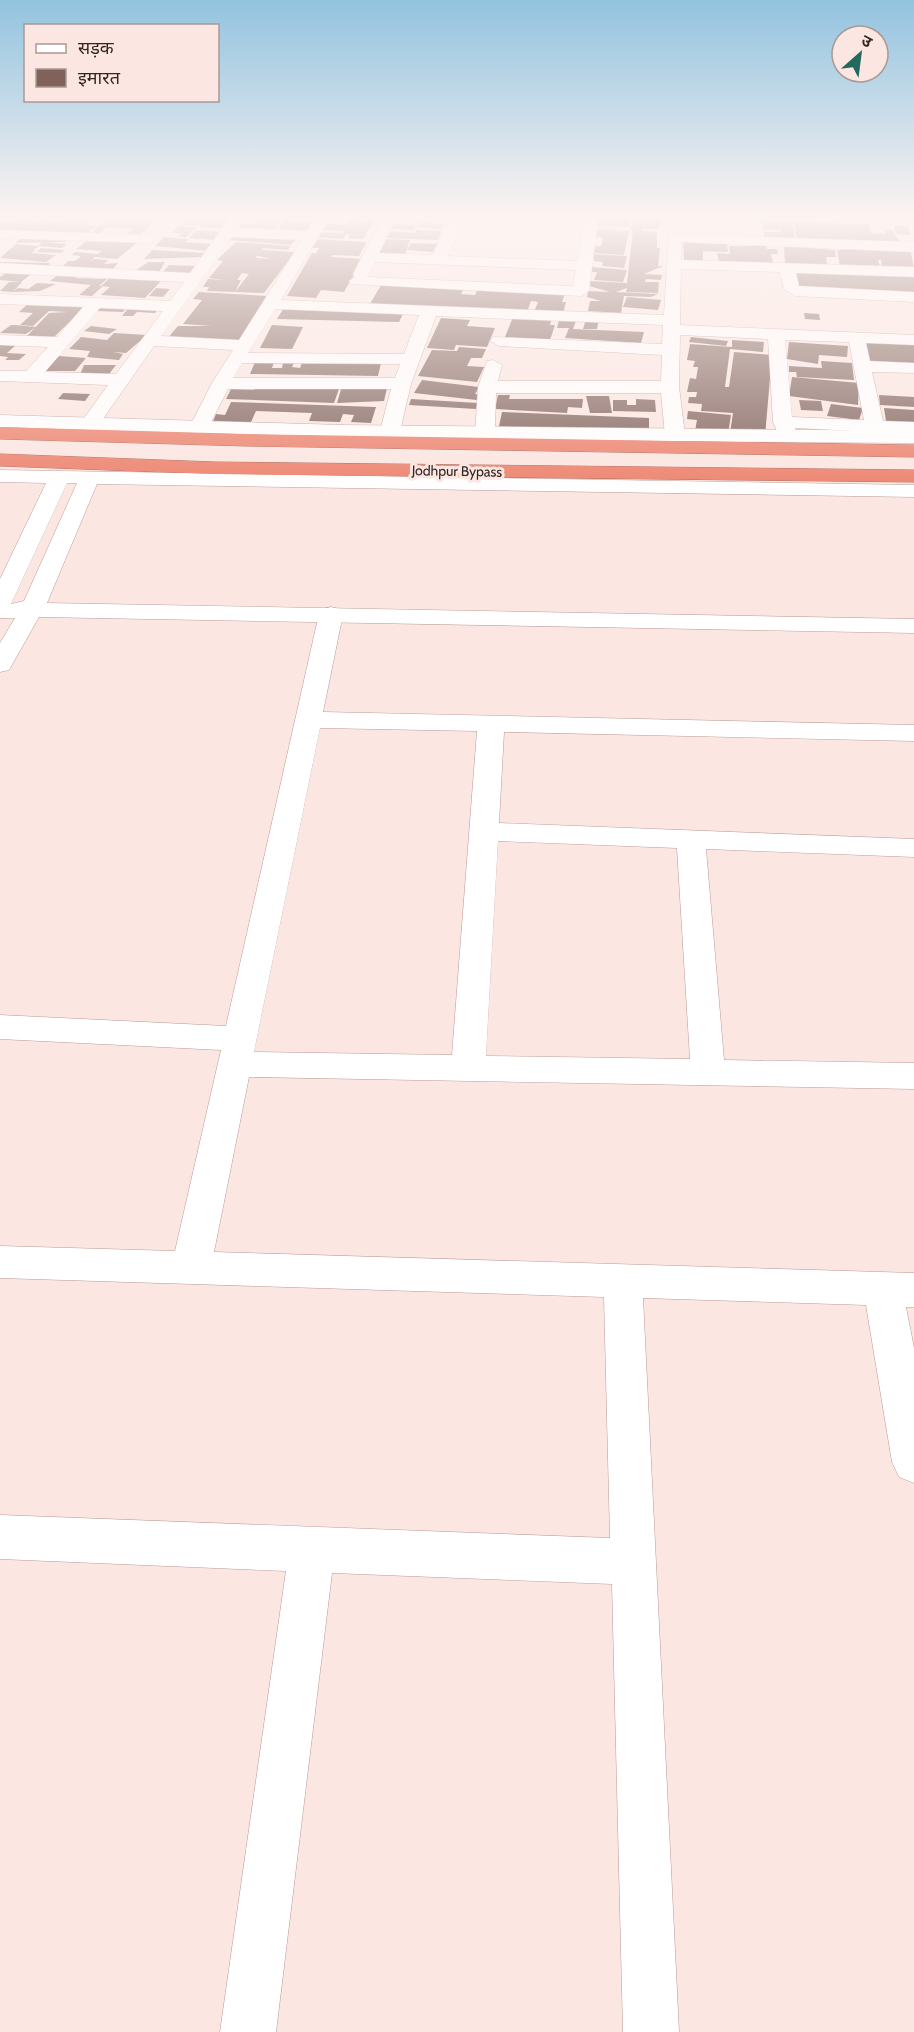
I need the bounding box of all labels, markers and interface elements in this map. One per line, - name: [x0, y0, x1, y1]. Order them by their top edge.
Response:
- legend: [24, 24, 219, 102]
- north arrow: [830, 24, 890, 84]
- text: उ: [858, 31, 876, 52]
- text: सड़क: [78, 37, 115, 59]
- text: इमारत: [78, 67, 121, 89]
- street label: Jodhpur Bypass: [411, 461, 503, 481]

